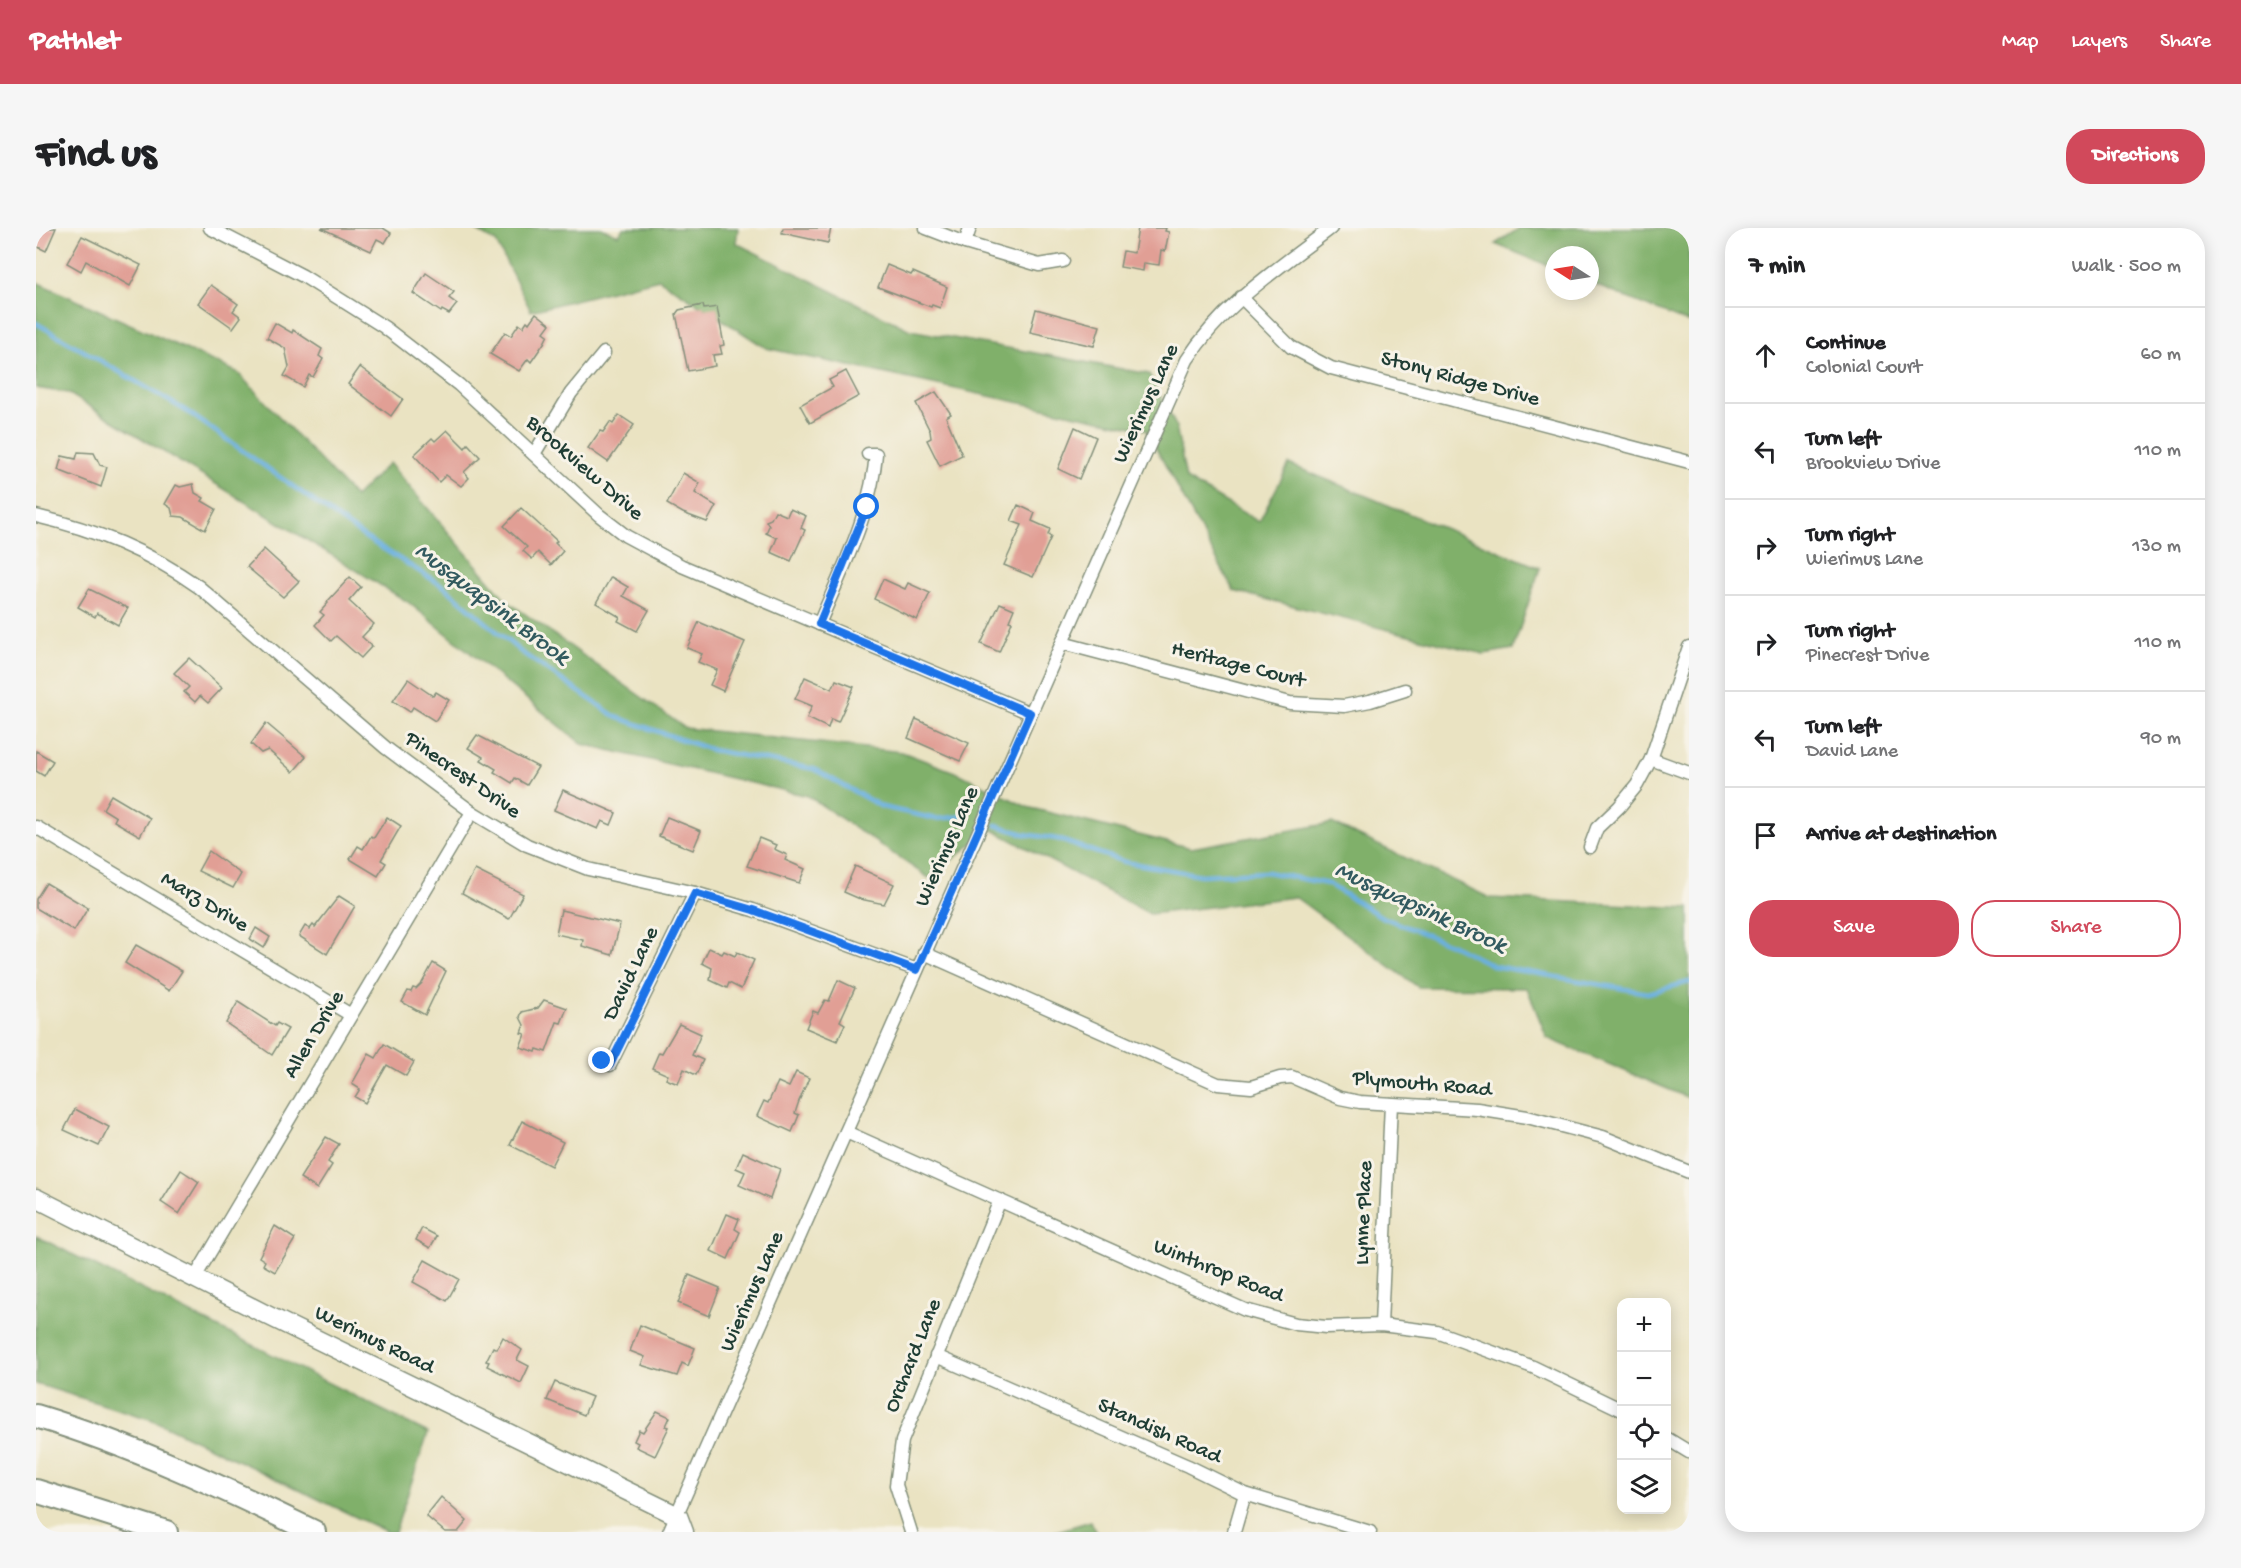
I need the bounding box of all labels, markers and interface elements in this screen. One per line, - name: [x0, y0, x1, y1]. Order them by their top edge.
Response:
- text: Pathlet: [30, 26, 120, 59]
- text: Map: [2002, 30, 2038, 55]
- text: Layers: [2071, 30, 2127, 55]
- text: Share: [2160, 30, 2211, 55]
- button: Directions: [2066, 129, 2205, 184]
- text: Find us: [36, 132, 156, 181]
- north arrow: [1545, 246, 1599, 300]
- text: 7 min: [1749, 252, 1805, 283]
- text: Walk · 500 m: [2072, 256, 2181, 279]
- text: Continue: [1806, 331, 1886, 357]
- icon: ahead: [1749, 339, 1782, 372]
- street label: Wierimus Lane: [1108, 340, 1186, 468]
- text: 60 m: [2141, 344, 2181, 367]
- street label: Stony Ridge Drive: [1378, 346, 1543, 414]
- text: Colonial Court: [1806, 357, 1922, 380]
- street label: Brookview Drive: [519, 410, 649, 528]
- text: Turn left: [1806, 427, 1880, 453]
- icon: left: [1749, 435, 1782, 468]
- text: 110 m: [2135, 440, 2181, 463]
- text: Brookview Drive: [1806, 453, 1940, 476]
- route start: [853, 493, 879, 519]
- text: Turn right: [1806, 523, 1894, 549]
- icon: right: [1749, 531, 1782, 564]
- text: 130 m: [2132, 536, 2181, 559]
- water label: Musquapsink Brook: [408, 538, 576, 674]
- text: Wierimus Lane: [1806, 549, 1923, 572]
- text: Turn right: [1806, 619, 1894, 645]
- icon: right: [1749, 627, 1782, 660]
- text: 110 m: [2135, 632, 2181, 655]
- street label: Heritage Court: [1168, 637, 1310, 696]
- text: Pinecrest Drive: [1806, 645, 1929, 668]
- text: Turn left: [1806, 715, 1880, 741]
- icon: left: [1749, 723, 1782, 756]
- street label: Pinecrest Drive: [398, 726, 526, 826]
- text: 90 m: [2141, 728, 2181, 751]
- text: David Lane: [1806, 741, 1898, 764]
- street label: Wierimus Lane: [910, 782, 986, 911]
- icon: arrive: [1749, 819, 1782, 852]
- text: Arrive at destination: [1806, 822, 1996, 848]
- water label: Musquapsink Brook: [1330, 857, 1512, 962]
- street label: Marz Drive: [155, 867, 253, 940]
- button: Save: [1749, 900, 1959, 957]
- button: Share: [1971, 900, 2181, 957]
- street label: David Lane: [597, 922, 666, 1027]
- street label: Allen Drive: [279, 986, 352, 1084]
- route end: [588, 1047, 614, 1073]
- street label: Plymouth Road: [1351, 1066, 1495, 1104]
- street label: Lynne Place: [1350, 1160, 1380, 1266]
- street label: Wierimus Lane: [715, 1227, 791, 1356]
- street label: Winthrop Road: [1149, 1234, 1289, 1311]
- street label: Orchard Lane: [879, 1295, 949, 1417]
- map controls: [1617, 1298, 1671, 1514]
- button: +: [1617, 1298, 1671, 1352]
- street label: Werimus Road: [310, 1301, 440, 1382]
- button: −: [1617, 1352, 1671, 1406]
- street label: Standish Road: [1093, 1393, 1227, 1472]
- button: locate: [1617, 1406, 1671, 1460]
- button: layers: [1617, 1460, 1671, 1514]

